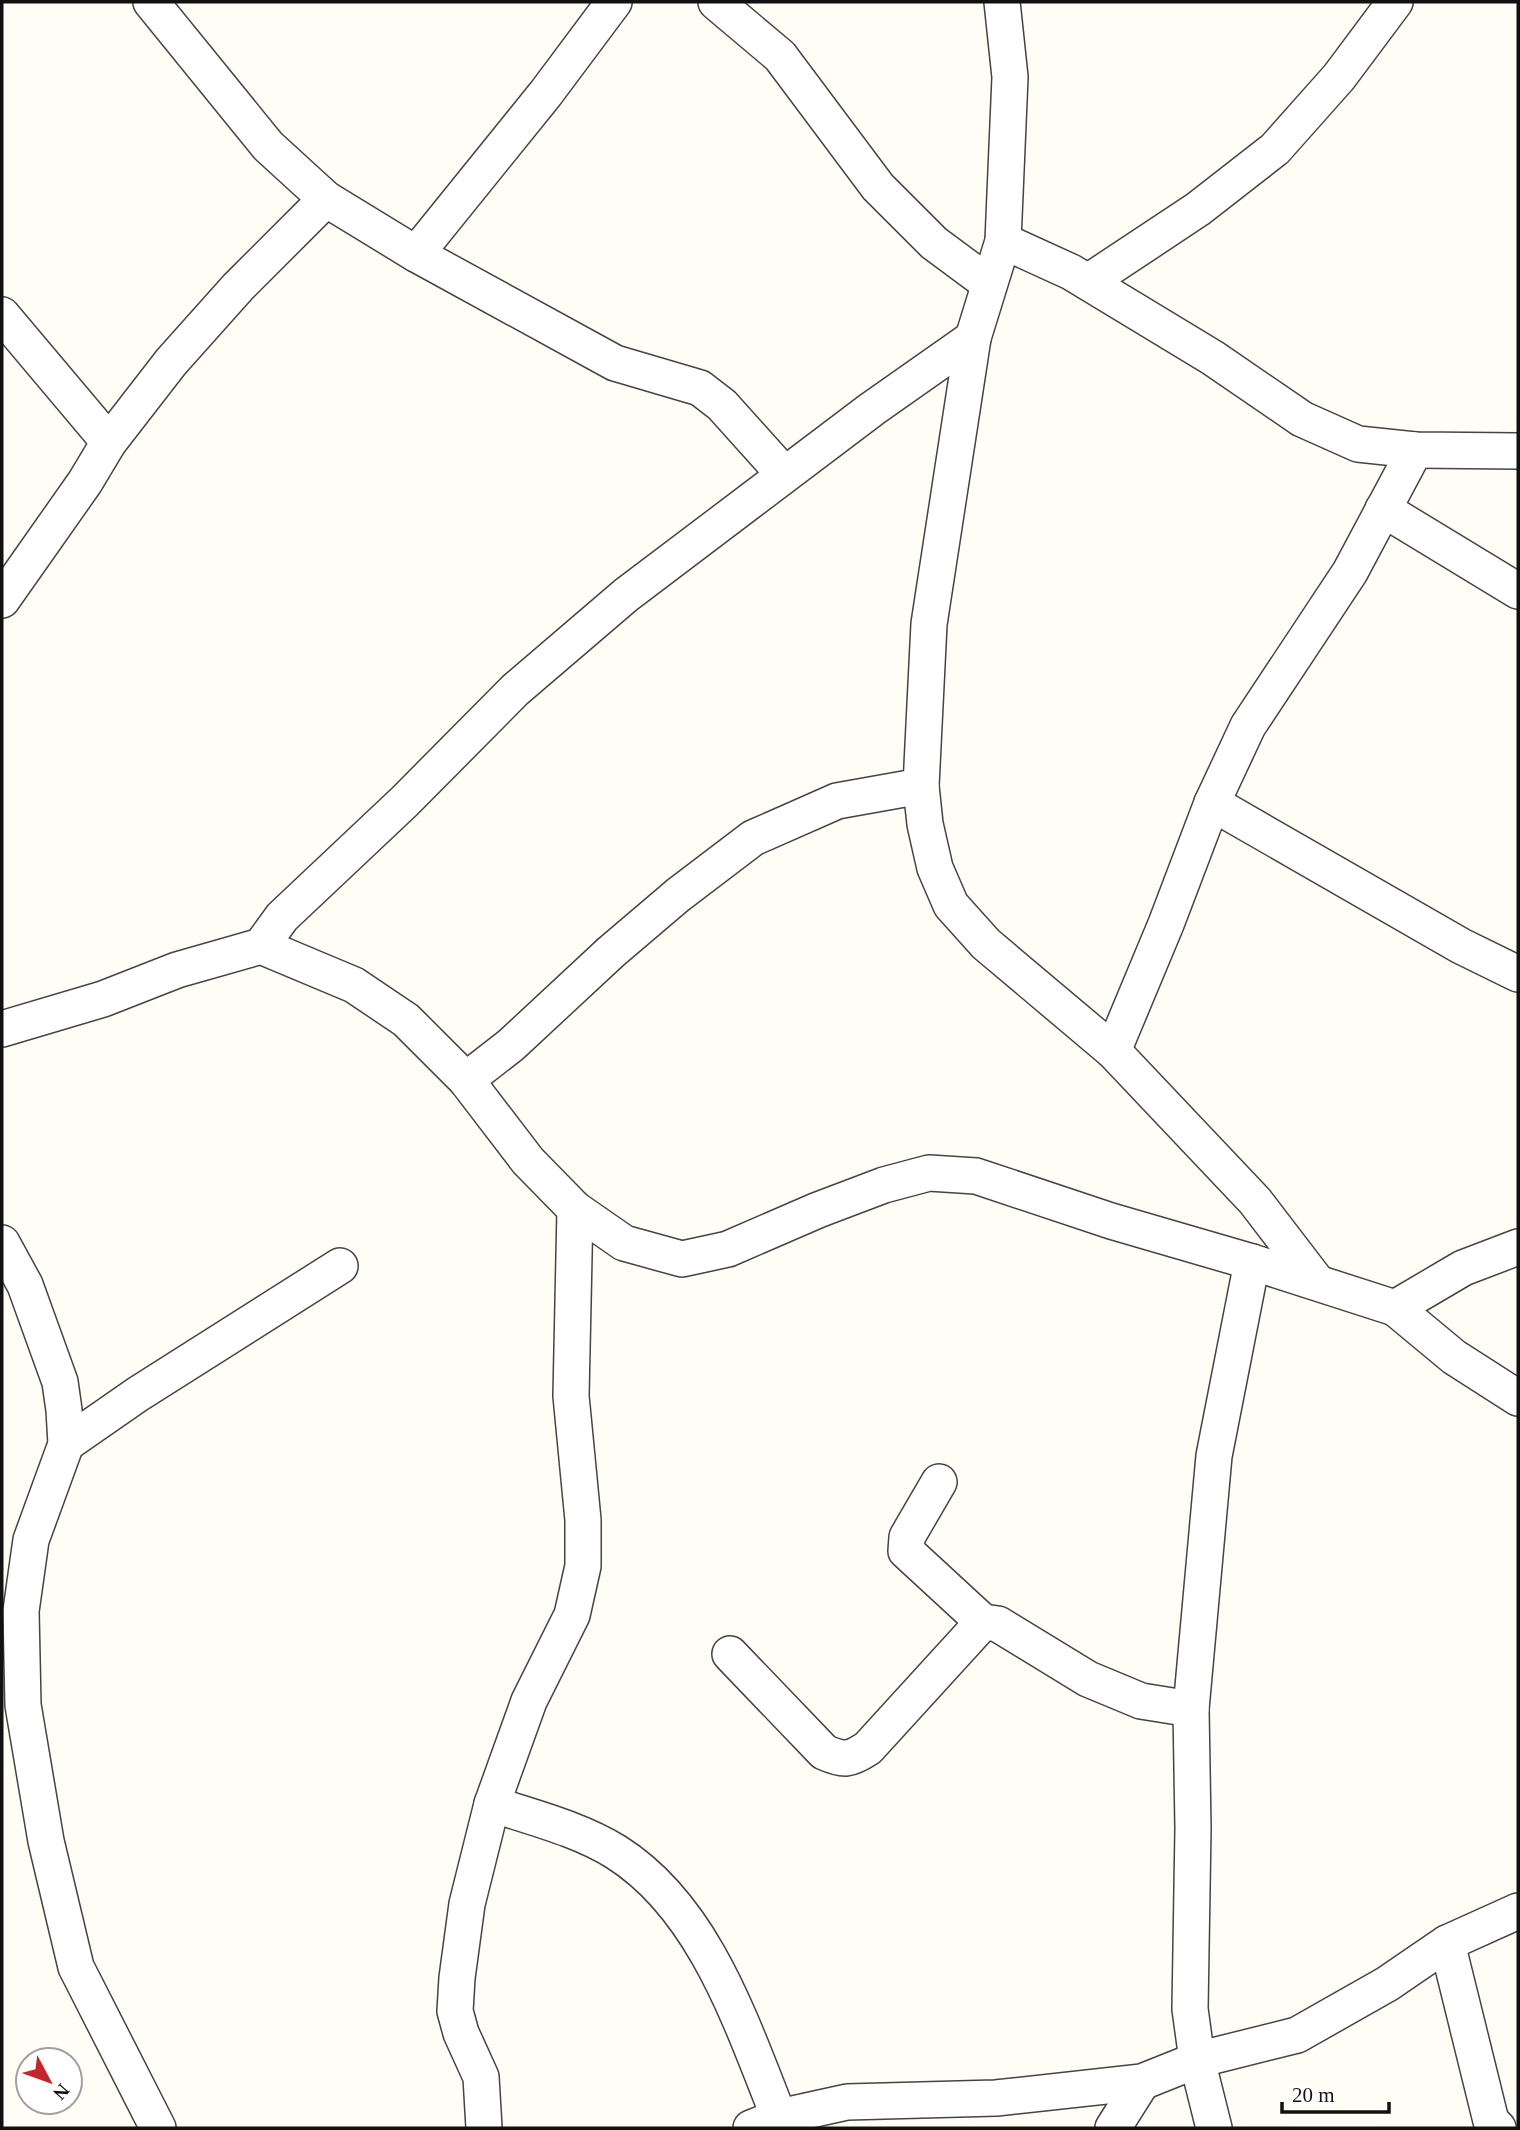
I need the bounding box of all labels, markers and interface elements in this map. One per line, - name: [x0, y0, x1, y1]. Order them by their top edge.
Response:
- north arrow: [14, 2046, 84, 2116]
- scale bar: [1282, 2070, 1389, 2114]
- text: N: [49, 2080, 74, 2104]
- text: 20 m: [1292, 2083, 1335, 2107]

